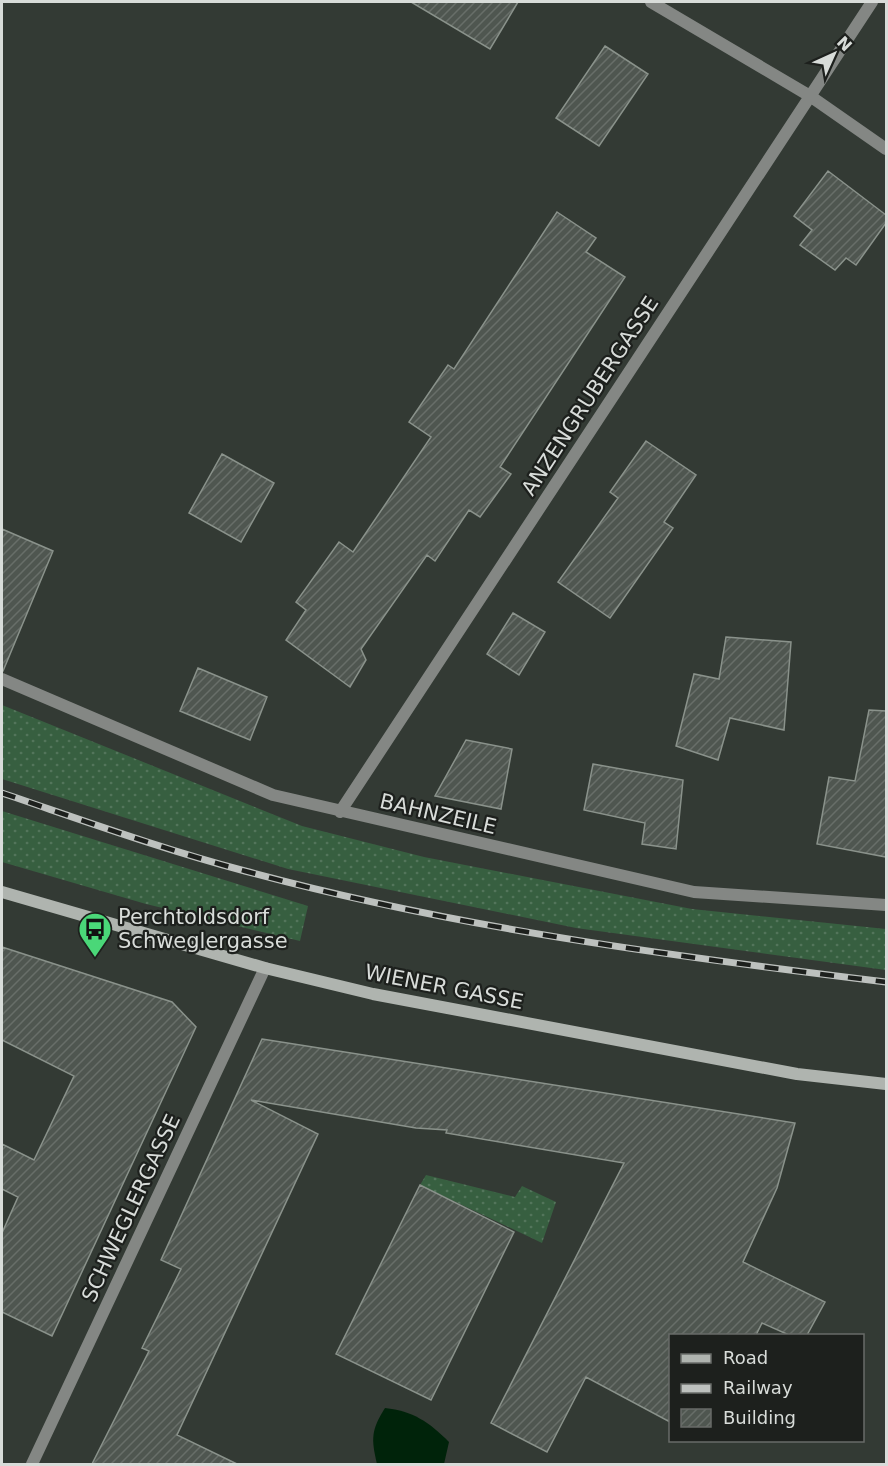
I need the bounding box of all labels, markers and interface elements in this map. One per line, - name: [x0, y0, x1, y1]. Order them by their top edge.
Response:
- north arrow: [804, 24, 864, 84]
- text: N: [833, 32, 856, 55]
- street label: ANZENGRUBERGASSE: [517, 292, 663, 500]
- street label: BAHNZEILE: [377, 789, 499, 839]
- place label: Perchtoldsdorf Schweglergasse: [118, 905, 288, 953]
- bus stop icon: Perchtoldsdorf Schweglergasse: [77, 911, 113, 958]
- street label: WIENER GASSE: [363, 960, 525, 1014]
- street label: SCHWEGLERGASSE: [77, 1110, 185, 1306]
- legend: [669, 1334, 864, 1442]
- text: Road: [723, 1347, 768, 1368]
- text: Railway: [723, 1377, 793, 1398]
- text: Building: [723, 1407, 796, 1428]

